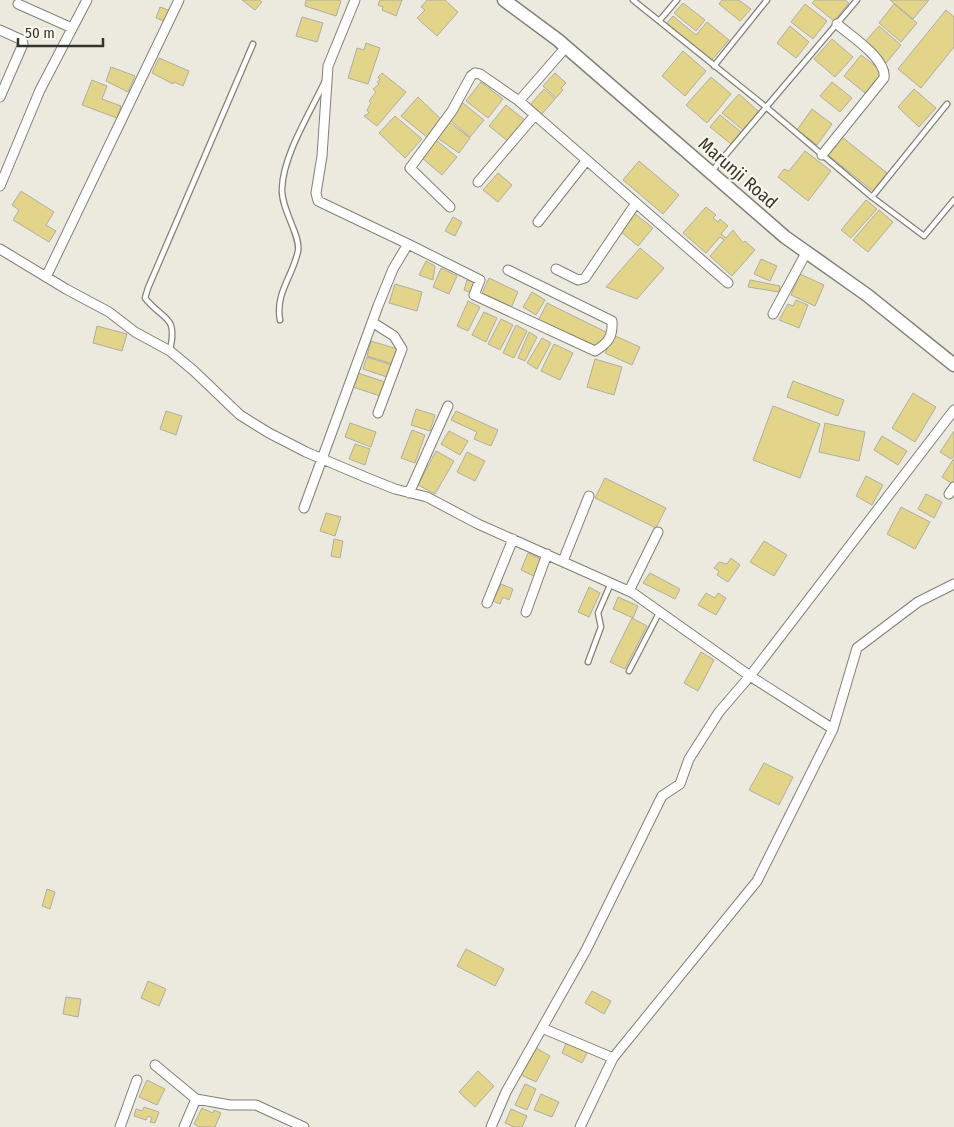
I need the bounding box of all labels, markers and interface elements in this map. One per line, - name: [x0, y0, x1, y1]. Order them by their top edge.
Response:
- scale bar: [18, 15, 102, 47]
- text: 50 m: [25, 24, 55, 42]
- street label: Marunji Road: [694, 133, 782, 213]

